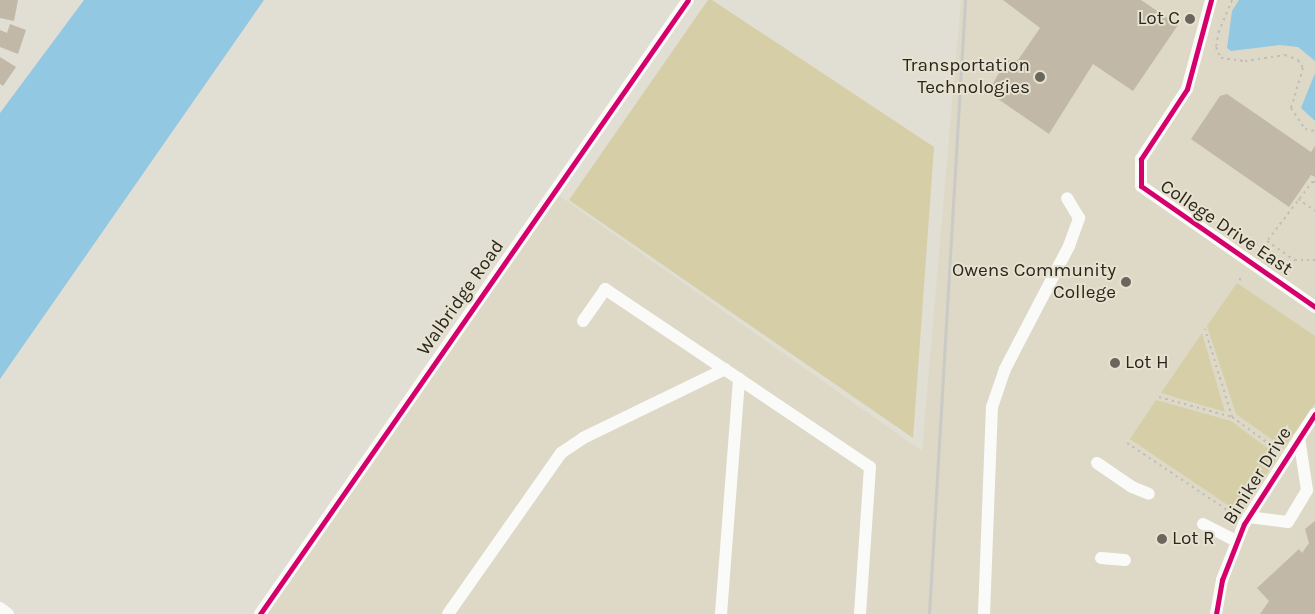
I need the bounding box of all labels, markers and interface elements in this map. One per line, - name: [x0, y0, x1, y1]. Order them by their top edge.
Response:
- place label: Lot C: [1137, 8, 1180, 30]
- marker: Lot C: [1184, 13, 1196, 25]
- place label: Transportation Technologies: [902, 55, 1030, 99]
- marker: Transportation Technologies: [1034, 71, 1046, 83]
- street label: College Drive East: [1156, 175, 1296, 281]
- street label: Walbridge Road: [413, 236, 509, 360]
- place label: Owens Community College: [952, 260, 1116, 304]
- marker: Owens Community College: [1120, 276, 1132, 288]
- place label: Lot H: [1125, 352, 1169, 374]
- marker: Lot H: [1109, 357, 1121, 369]
- street label: Biniker Drive: [1219, 423, 1297, 529]
- place label: Lot R: [1172, 528, 1215, 550]
- marker: Lot R: [1156, 533, 1168, 545]

